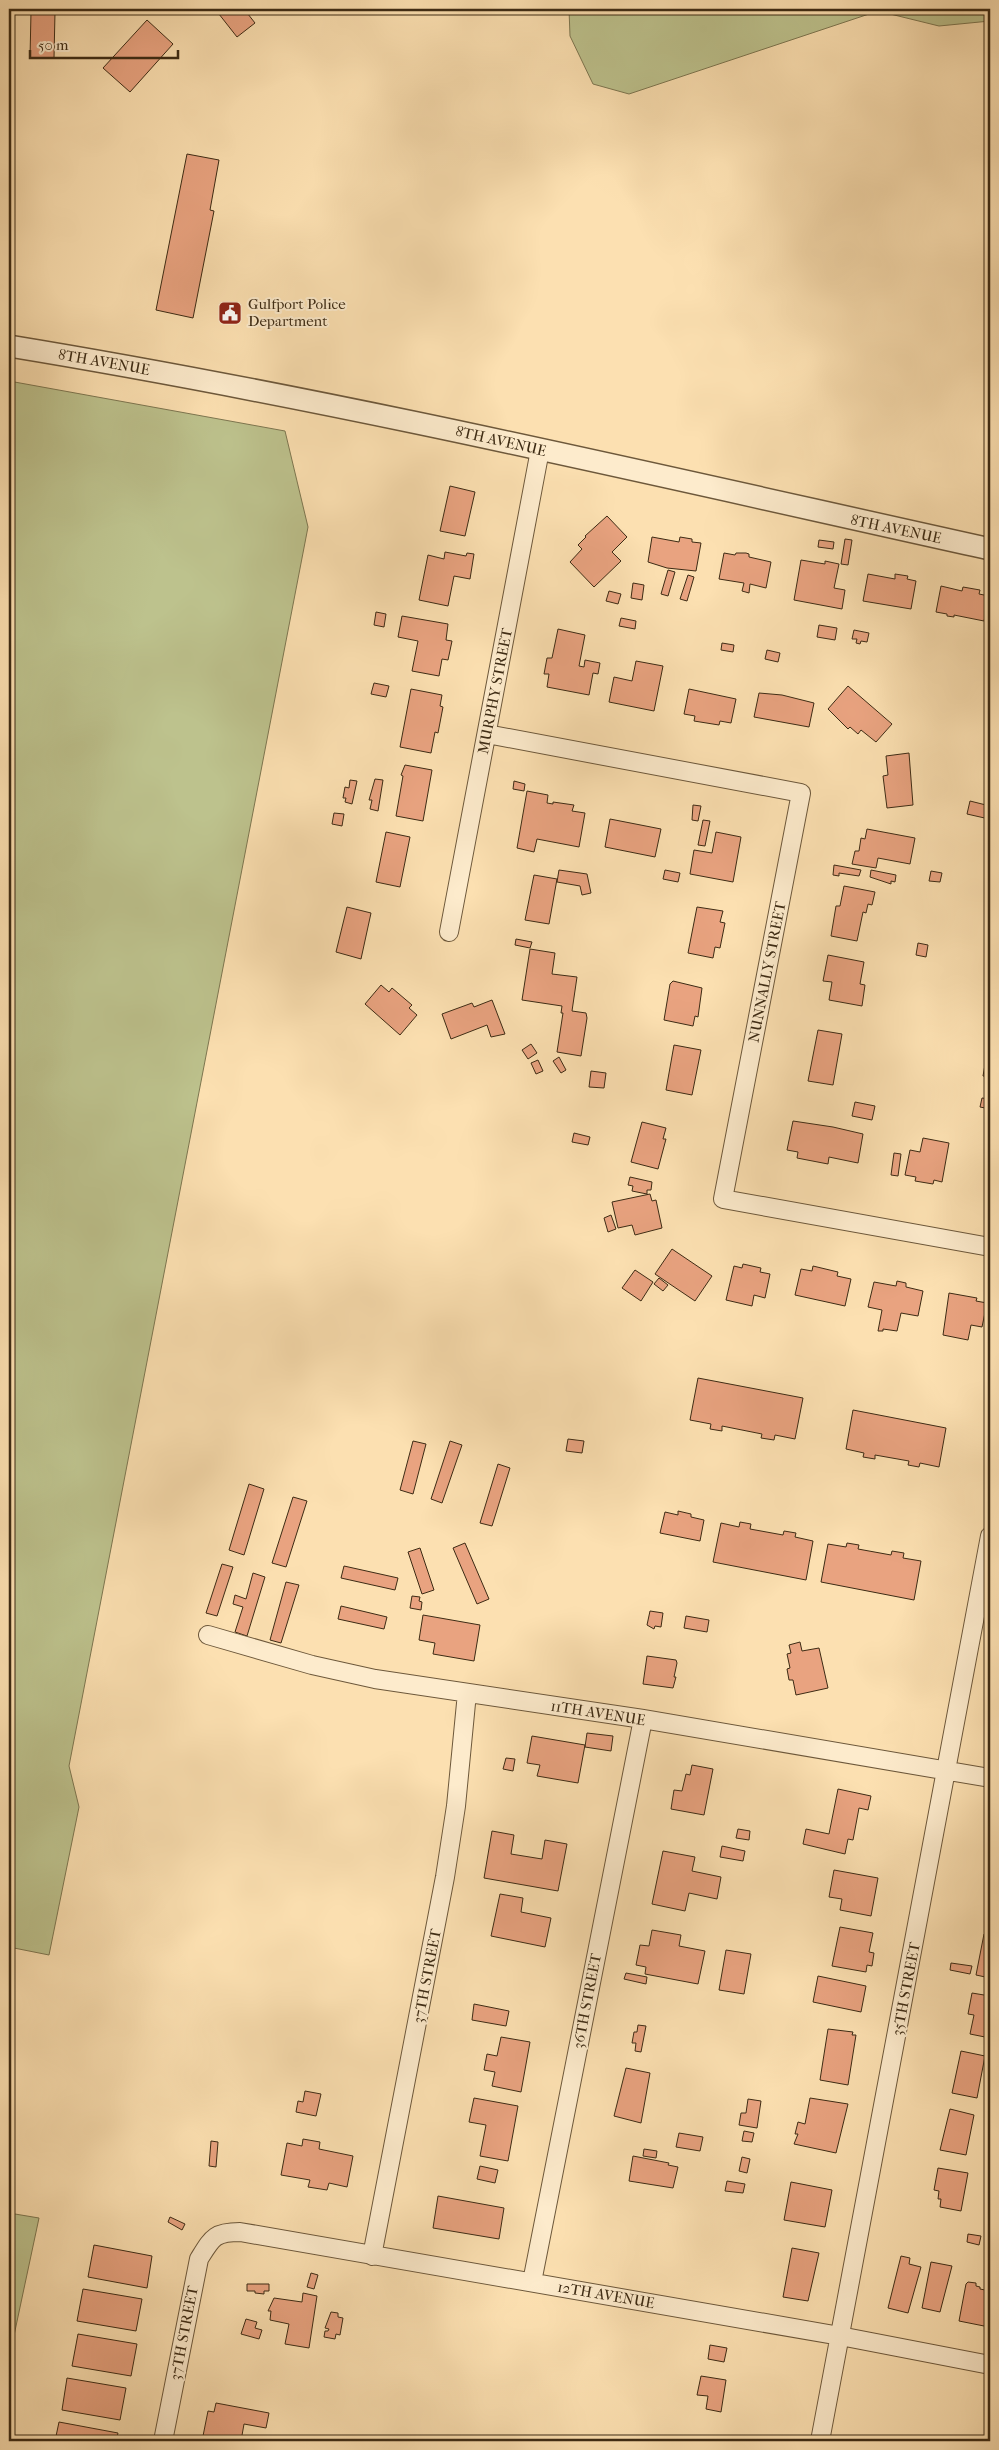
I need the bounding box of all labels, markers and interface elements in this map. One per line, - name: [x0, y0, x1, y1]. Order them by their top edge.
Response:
- scale bar: [30, 28, 178, 60]
- text: 50 m: [38, 36, 69, 54]
- place label: Gulfport Police Department: [248, 295, 346, 330]
- public building icon: Gulfport Police Department: [217, 300, 243, 326]
- street label: 8TH AVENUE: [57, 345, 151, 379]
- street label: 8TH AVENUE: [454, 422, 548, 460]
- street label: 8TH AVENUE: [849, 511, 943, 547]
- street label: MURPHY STREET: [474, 626, 516, 755]
- street label: NUNNALLY STREET: [745, 899, 790, 1044]
- street label: 11TH AVENUE: [549, 1697, 647, 1729]
- street label: 37TH STREET: [409, 1926, 445, 2025]
- street label: 35TH STREET: [888, 1940, 924, 2037]
- street label: 36TH STREET: [569, 1951, 605, 2050]
- street label: 12TH AVENUE: [556, 2278, 656, 2312]
- street label: 37TH STREET: [166, 2283, 202, 2382]

